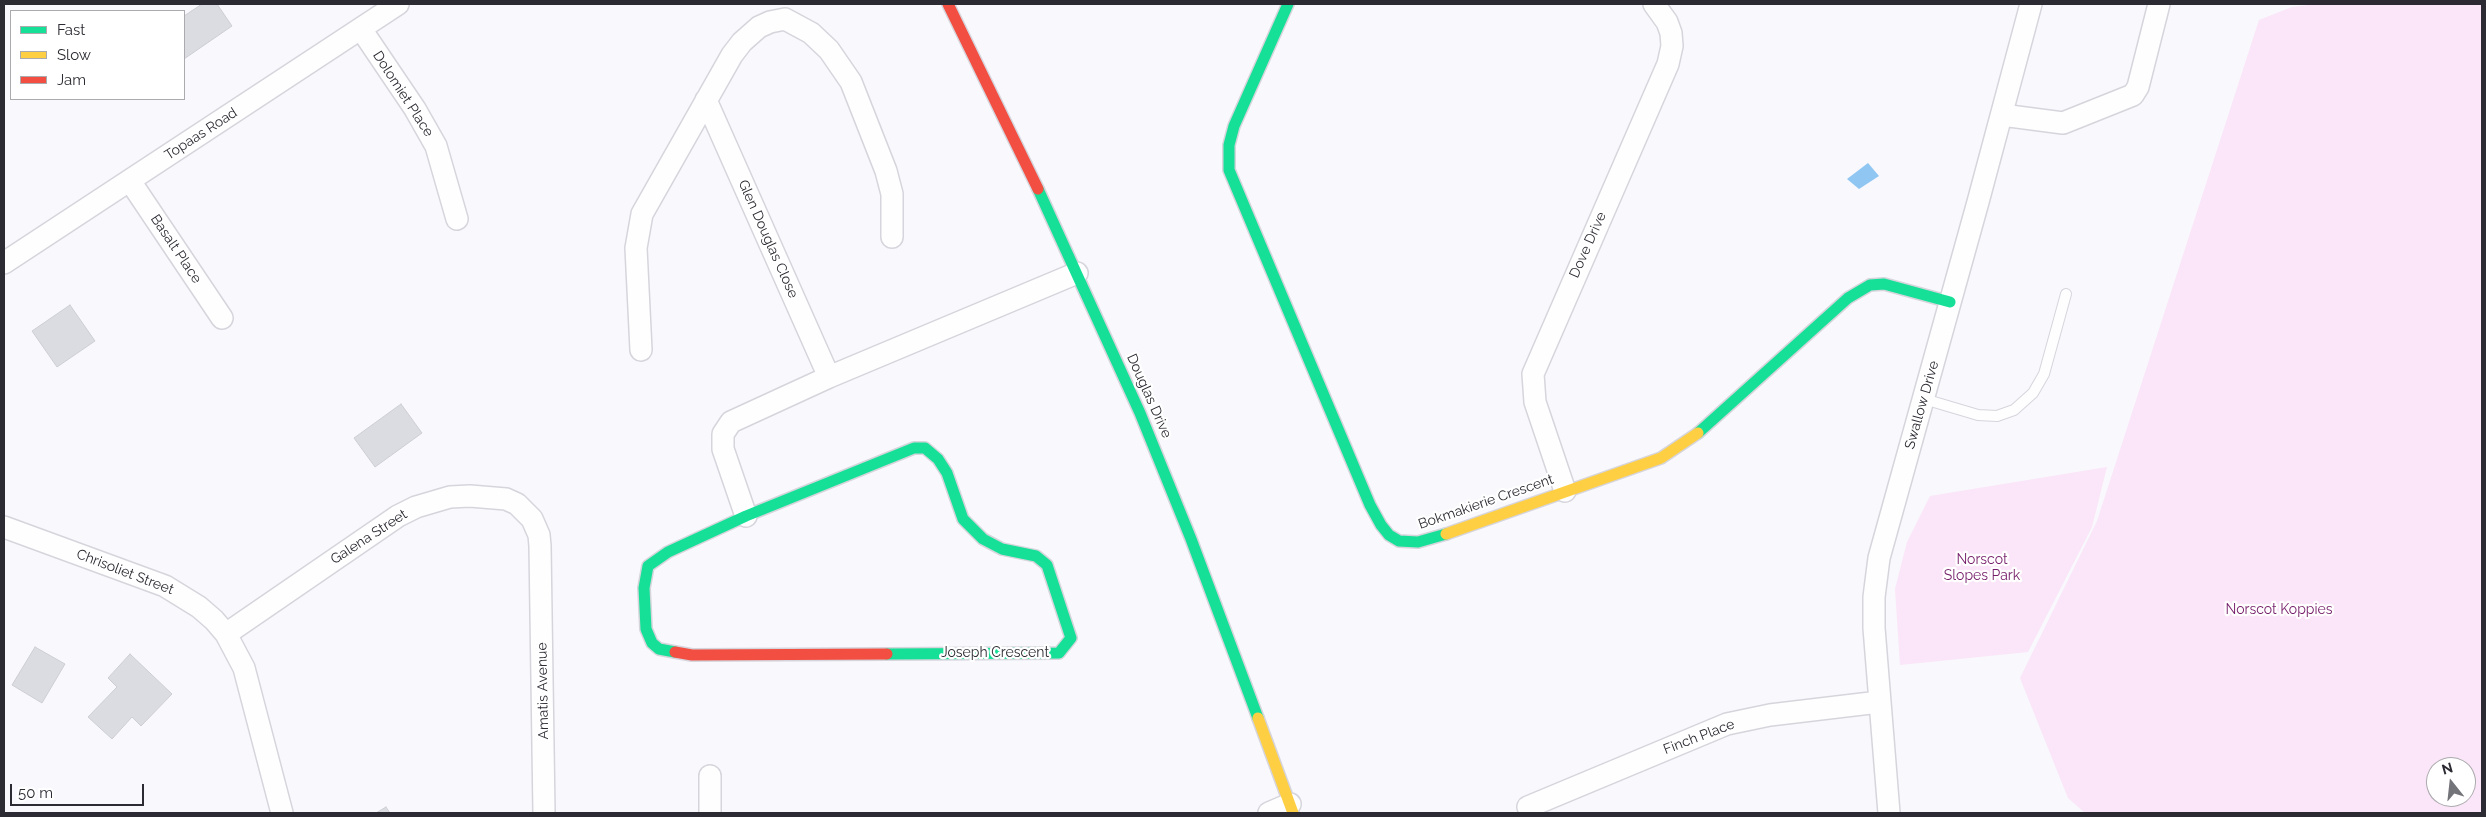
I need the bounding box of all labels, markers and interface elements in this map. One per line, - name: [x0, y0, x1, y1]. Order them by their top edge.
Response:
- legend: [10, 10, 185, 100]
- text: Fast: [57, 21, 85, 39]
- text: Slow: [57, 46, 91, 64]
- street label: Dolomiet Place: [369, 48, 437, 140]
- text: Jam: [57, 71, 86, 89]
- street label: Topaas Road: [162, 104, 240, 164]
- street label: Glen Douglas Close: [734, 177, 802, 301]
- street label: Dove Drive: [1566, 209, 1610, 281]
- street label: Basalt Place: [147, 211, 205, 287]
- street label: Douglas Drive: [1123, 351, 1175, 441]
- street label: Swallow Drive: [1901, 359, 1943, 451]
- street label: Bokmakierie Crescent: [1416, 471, 1556, 533]
- street label: Galena Street: [328, 506, 410, 568]
- street label: Chrisoliet Street: [74, 546, 176, 598]
- park label: Norscot Slopes Park: [1944, 552, 2020, 584]
- park label: Norscot Koppies: [2225, 602, 2333, 618]
- street label: Amatis Avenue: [534, 642, 552, 740]
- street label: Joseph Crescent: [941, 645, 1049, 661]
- street label: Finch Place: [1661, 716, 1737, 758]
- north arrow: [2426, 757, 2476, 807]
- text: N: [2440, 759, 2454, 778]
- scale bar: [12, 774, 146, 806]
- text: 50 m: [18, 784, 53, 802]

